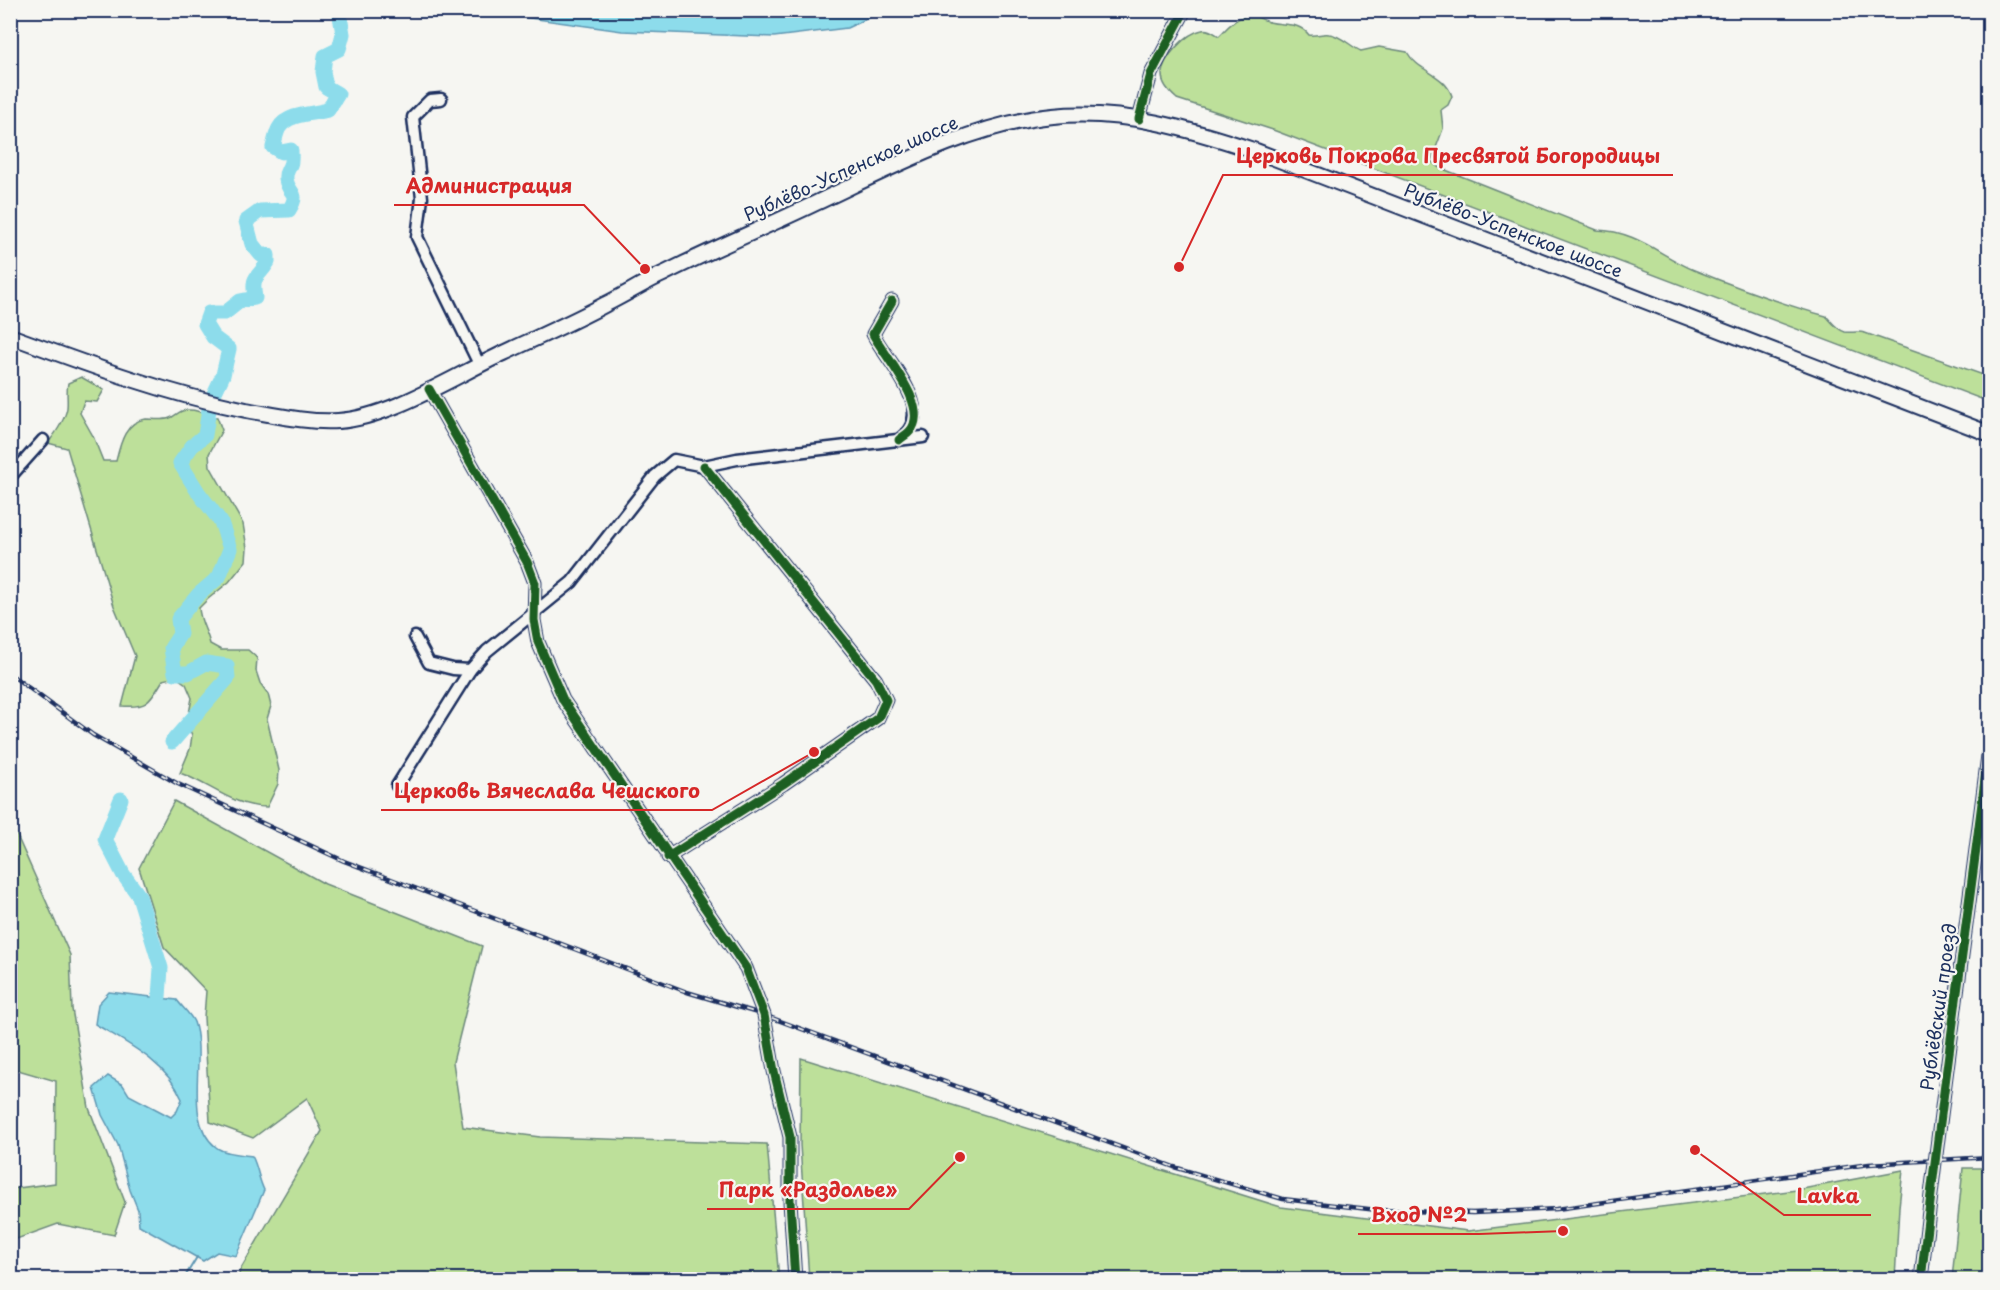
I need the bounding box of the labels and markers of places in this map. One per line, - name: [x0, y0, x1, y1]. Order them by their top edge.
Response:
- callout: Церковь Покрова Пресвятой Богородицы: [1223, 137, 1673, 175]
- callout: Администрация: [394, 167, 584, 205]
- callout: Церковь Вячеслава Чешского: [381, 772, 712, 810]
- callout: Парк «Раздолье»: [707, 1171, 909, 1209]
- callout: Lavka: [1784, 1177, 1871, 1215]
- callout: Вход №2: [1358, 1196, 1479, 1234]

